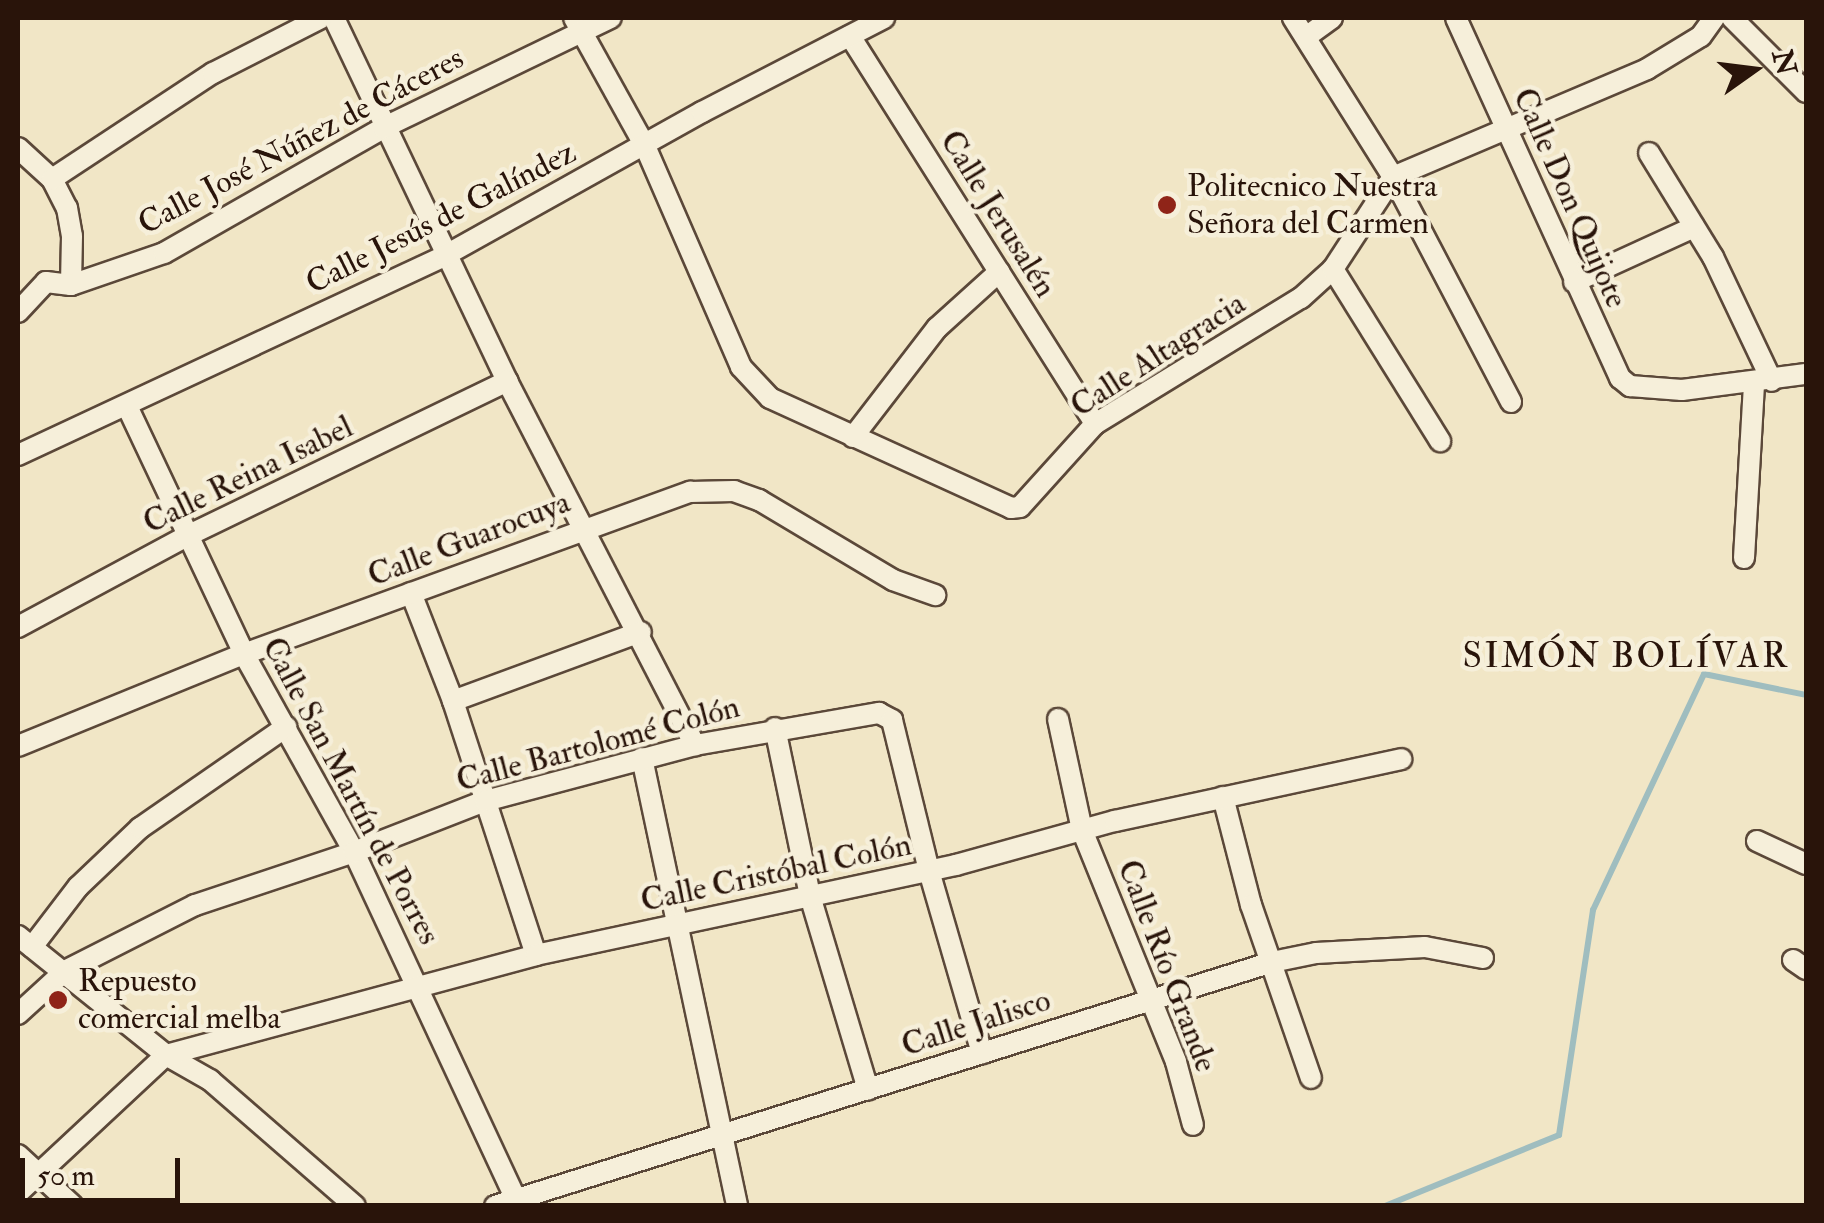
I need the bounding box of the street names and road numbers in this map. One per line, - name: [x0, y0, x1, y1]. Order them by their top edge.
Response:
- street label: Calle José Núñez de Cáceres: [132, 39, 470, 243]
- street label: Calle Don Quijote: [1504, 82, 1636, 314]
- street label: Calle Jerusalén: [932, 124, 1064, 304]
- street label: Calle Jesús de Galíndez: [300, 133, 582, 303]
- street label: Calle Altagracia: [1064, 284, 1252, 426]
- street label: Calle Reina Isabel: [137, 408, 359, 542]
- street label: Calle Guarocuya: [363, 483, 575, 595]
- street label: Calle San Martín de Porres: [254, 631, 448, 951]
- street label: Calle Bartolomé Colón: [452, 688, 744, 800]
- street label: Calle Cristóbal Colón: [637, 826, 915, 920]
- street label: Calle Río Grande: [1109, 855, 1225, 1077]
- street label: Calle Jalisco: [897, 981, 1055, 1065]

